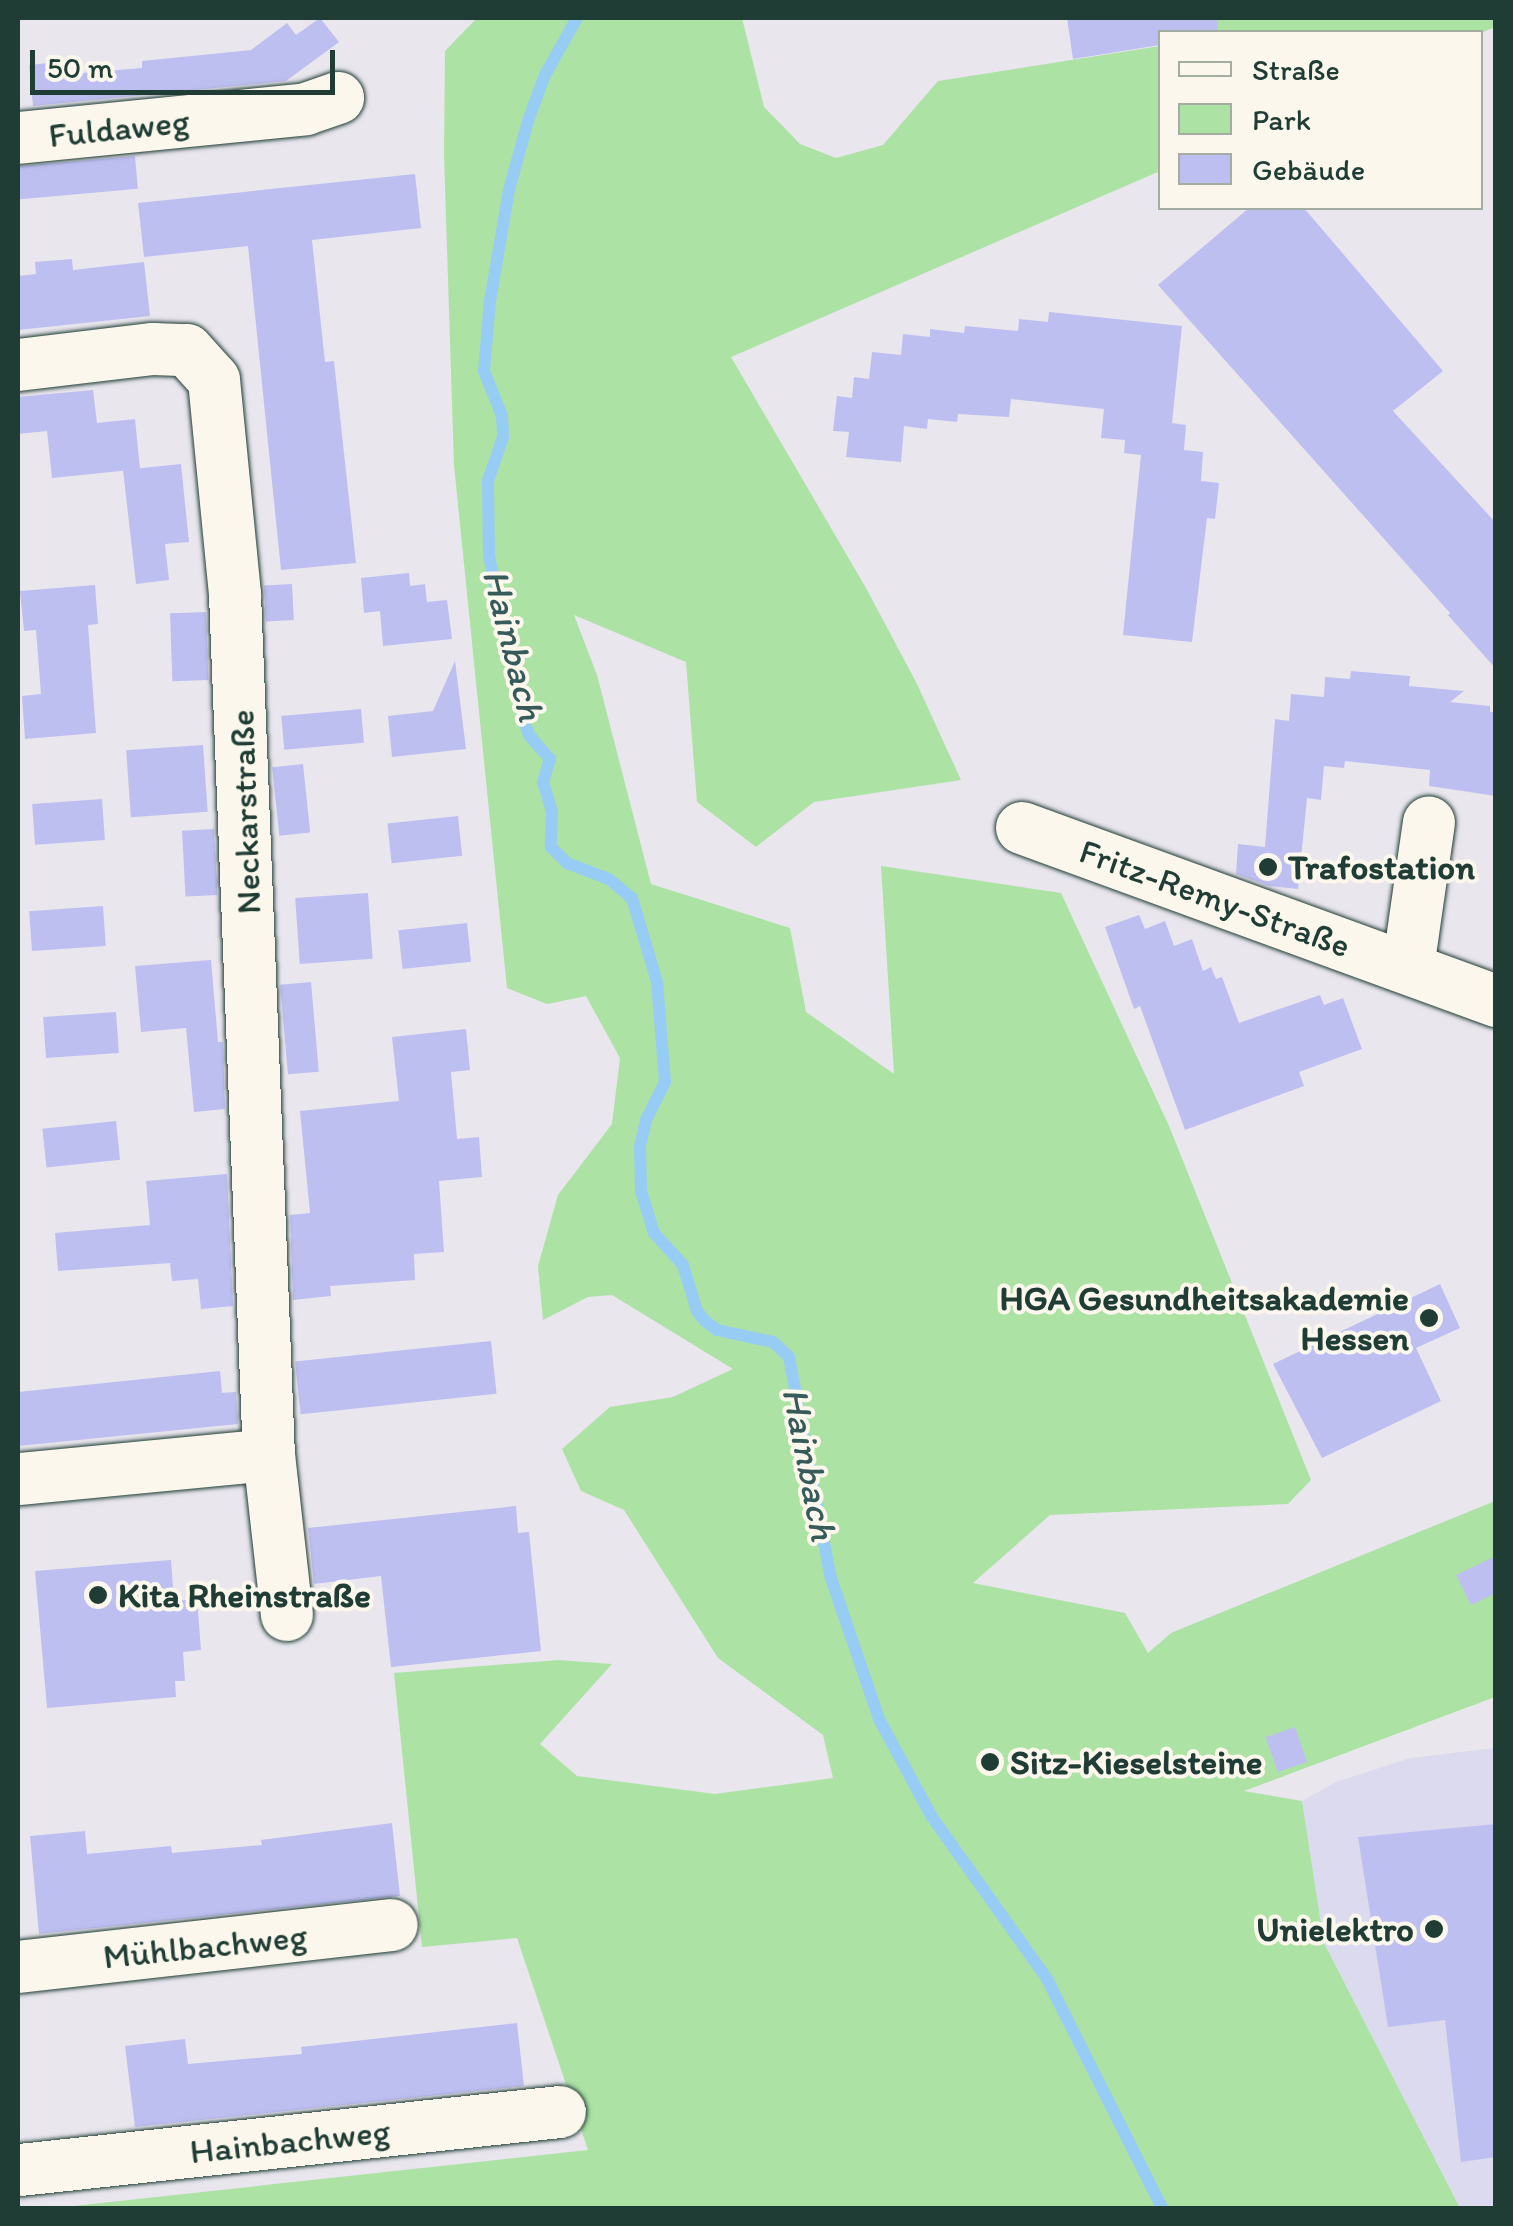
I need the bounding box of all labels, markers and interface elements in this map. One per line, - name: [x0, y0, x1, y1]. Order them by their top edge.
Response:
- scale bar: [35, 30, 340, 92]
- legend: [1158, 30, 1483, 210]
- text: 50 m: [47, 49, 113, 86]
- text: Straße: [1252, 51, 1340, 88]
- street label: Fuldaweg: [46, 100, 192, 156]
- text: Park: [1252, 101, 1311, 138]
- text: Gebäude: [1252, 151, 1365, 188]
- water label: Hainbach: [472, 564, 554, 726]
- street label: Neckarstraße: [220, 709, 270, 915]
- street label: Fritz-Remy-Straße: [1074, 830, 1356, 966]
- place label: Trafostation: [1288, 846, 1475, 888]
- marker: Trafostation: [1257, 856, 1279, 878]
- place label: HGA Gesundheitsakademie Hessen: [999, 1277, 1409, 1359]
- marker: HGA Gesundheitsakademie Hessen: [1418, 1307, 1440, 1329]
- water label: Hainbach: [772, 1384, 846, 1544]
- place label: Kita Rheinstraße: [118, 1574, 370, 1616]
- marker: Kita Rheinstraße: [87, 1584, 109, 1606]
- place label: Sitz-Kieselsteine: [1010, 1741, 1263, 1783]
- marker: Sitz-Kieselsteine: [979, 1751, 1001, 1773]
- place label: Unielektro: [1256, 1908, 1414, 1950]
- street label: Mühlbachweg: [101, 1914, 309, 1978]
- marker: Unielektro: [1423, 1918, 1445, 1940]
- street label: Hainbachweg: [188, 2110, 392, 2172]

